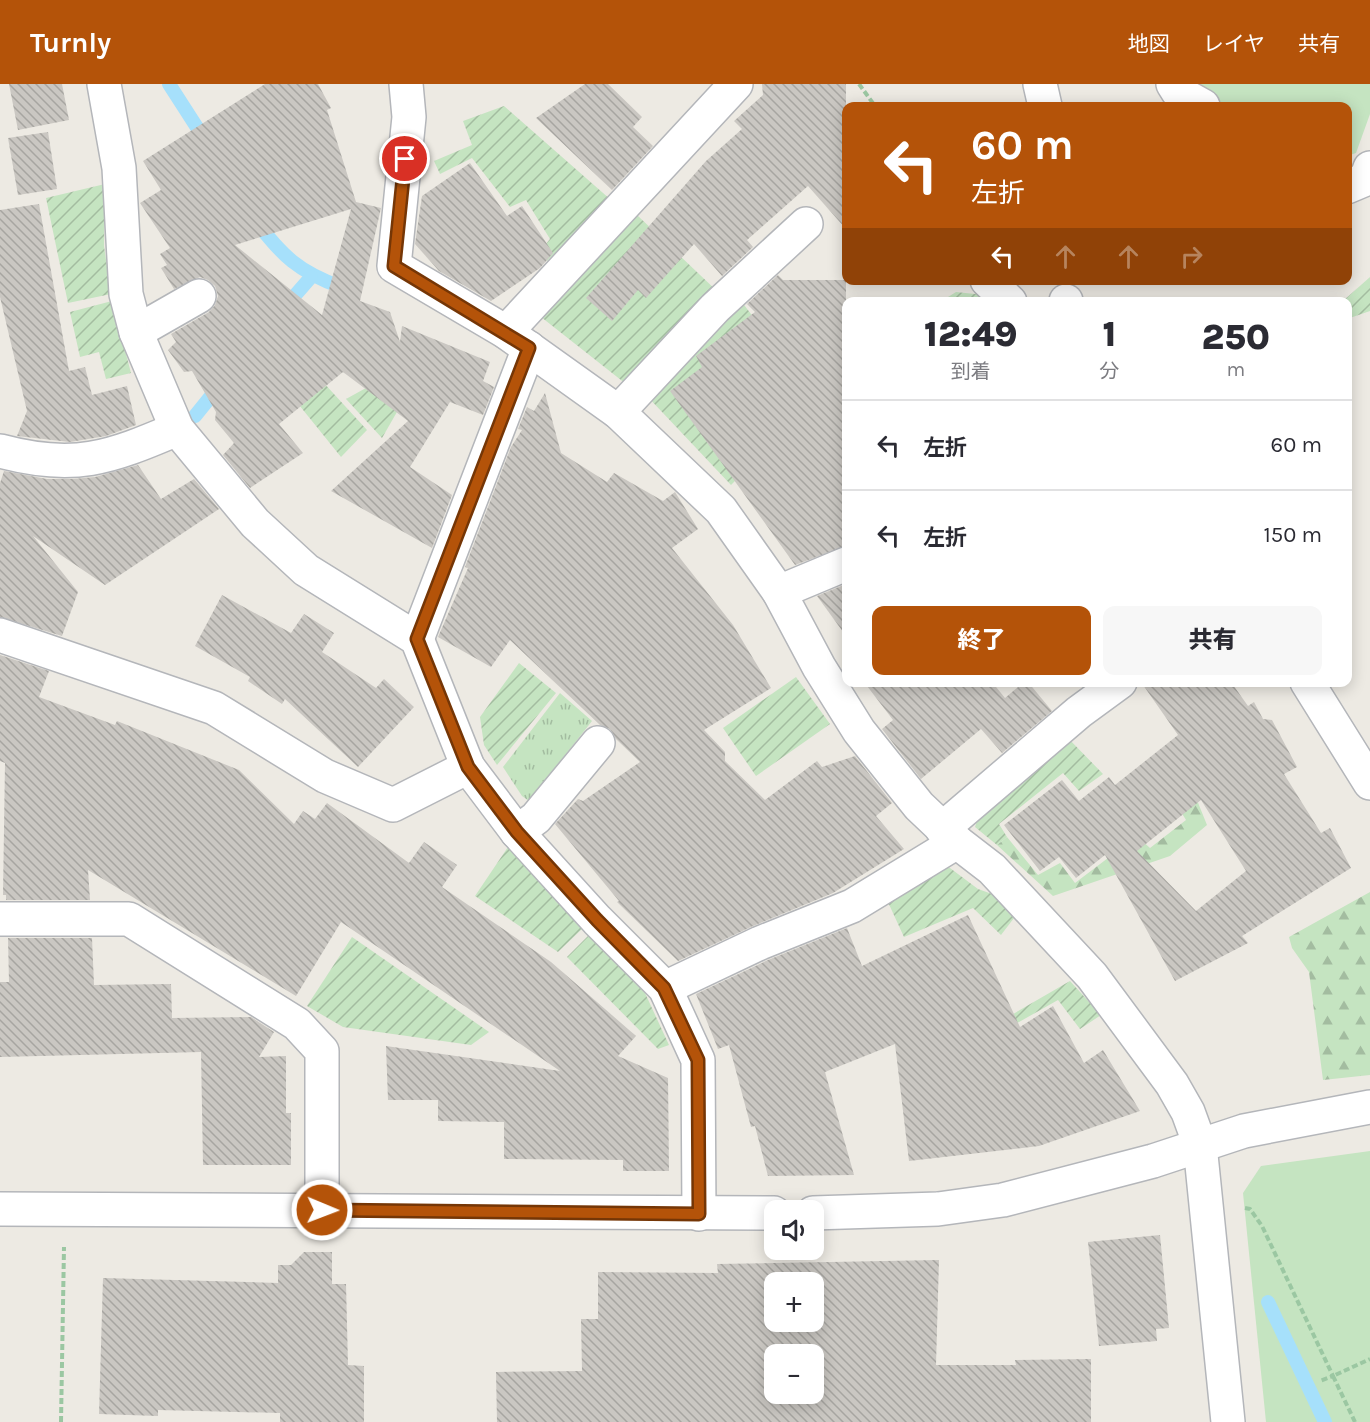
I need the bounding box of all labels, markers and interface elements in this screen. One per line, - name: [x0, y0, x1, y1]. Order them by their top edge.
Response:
- text: Turnly: [30, 26, 111, 59]
- text: 地図: [1128, 32, 1170, 56]
- text: レイヤ: [1203, 32, 1265, 56]
- text: 共有: [1298, 32, 1340, 56]
- text: 60 m: [971, 120, 1074, 170]
- icon: left: [872, 126, 950, 204]
- pin: [379, 133, 430, 184]
- icon: arrive: [388, 142, 421, 175]
- text: 左折: [971, 177, 1025, 209]
- icon: left: [986, 240, 1019, 273]
- icon: ahead: [1049, 240, 1082, 273]
- icon: ahead: [1112, 240, 1145, 273]
- icon: right: [1175, 240, 1208, 273]
- text: 12:49: [924, 313, 1018, 355]
- text: 1: [1103, 313, 1116, 355]
- text: 250: [1201, 316, 1270, 358]
- text: m: [1226, 358, 1245, 381]
- text: 到着: [951, 360, 991, 383]
- text: 分: [1100, 360, 1120, 383]
- icon: left: [872, 429, 905, 462]
- text: 60 m: [1271, 432, 1322, 458]
- text: 左折: [923, 435, 967, 461]
- icon: left: [872, 519, 905, 552]
- text: 150 m: [1263, 522, 1322, 548]
- text: 左折: [923, 525, 967, 551]
- button: 終了: [872, 606, 1091, 675]
- button: 共有: [1103, 606, 1322, 675]
- position arrow: [290, 1178, 354, 1242]
- map controls: [764, 1200, 824, 1404]
- button: sound: [764, 1200, 824, 1260]
- button: +: [764, 1272, 824, 1332]
- button: −: [764, 1344, 824, 1404]

